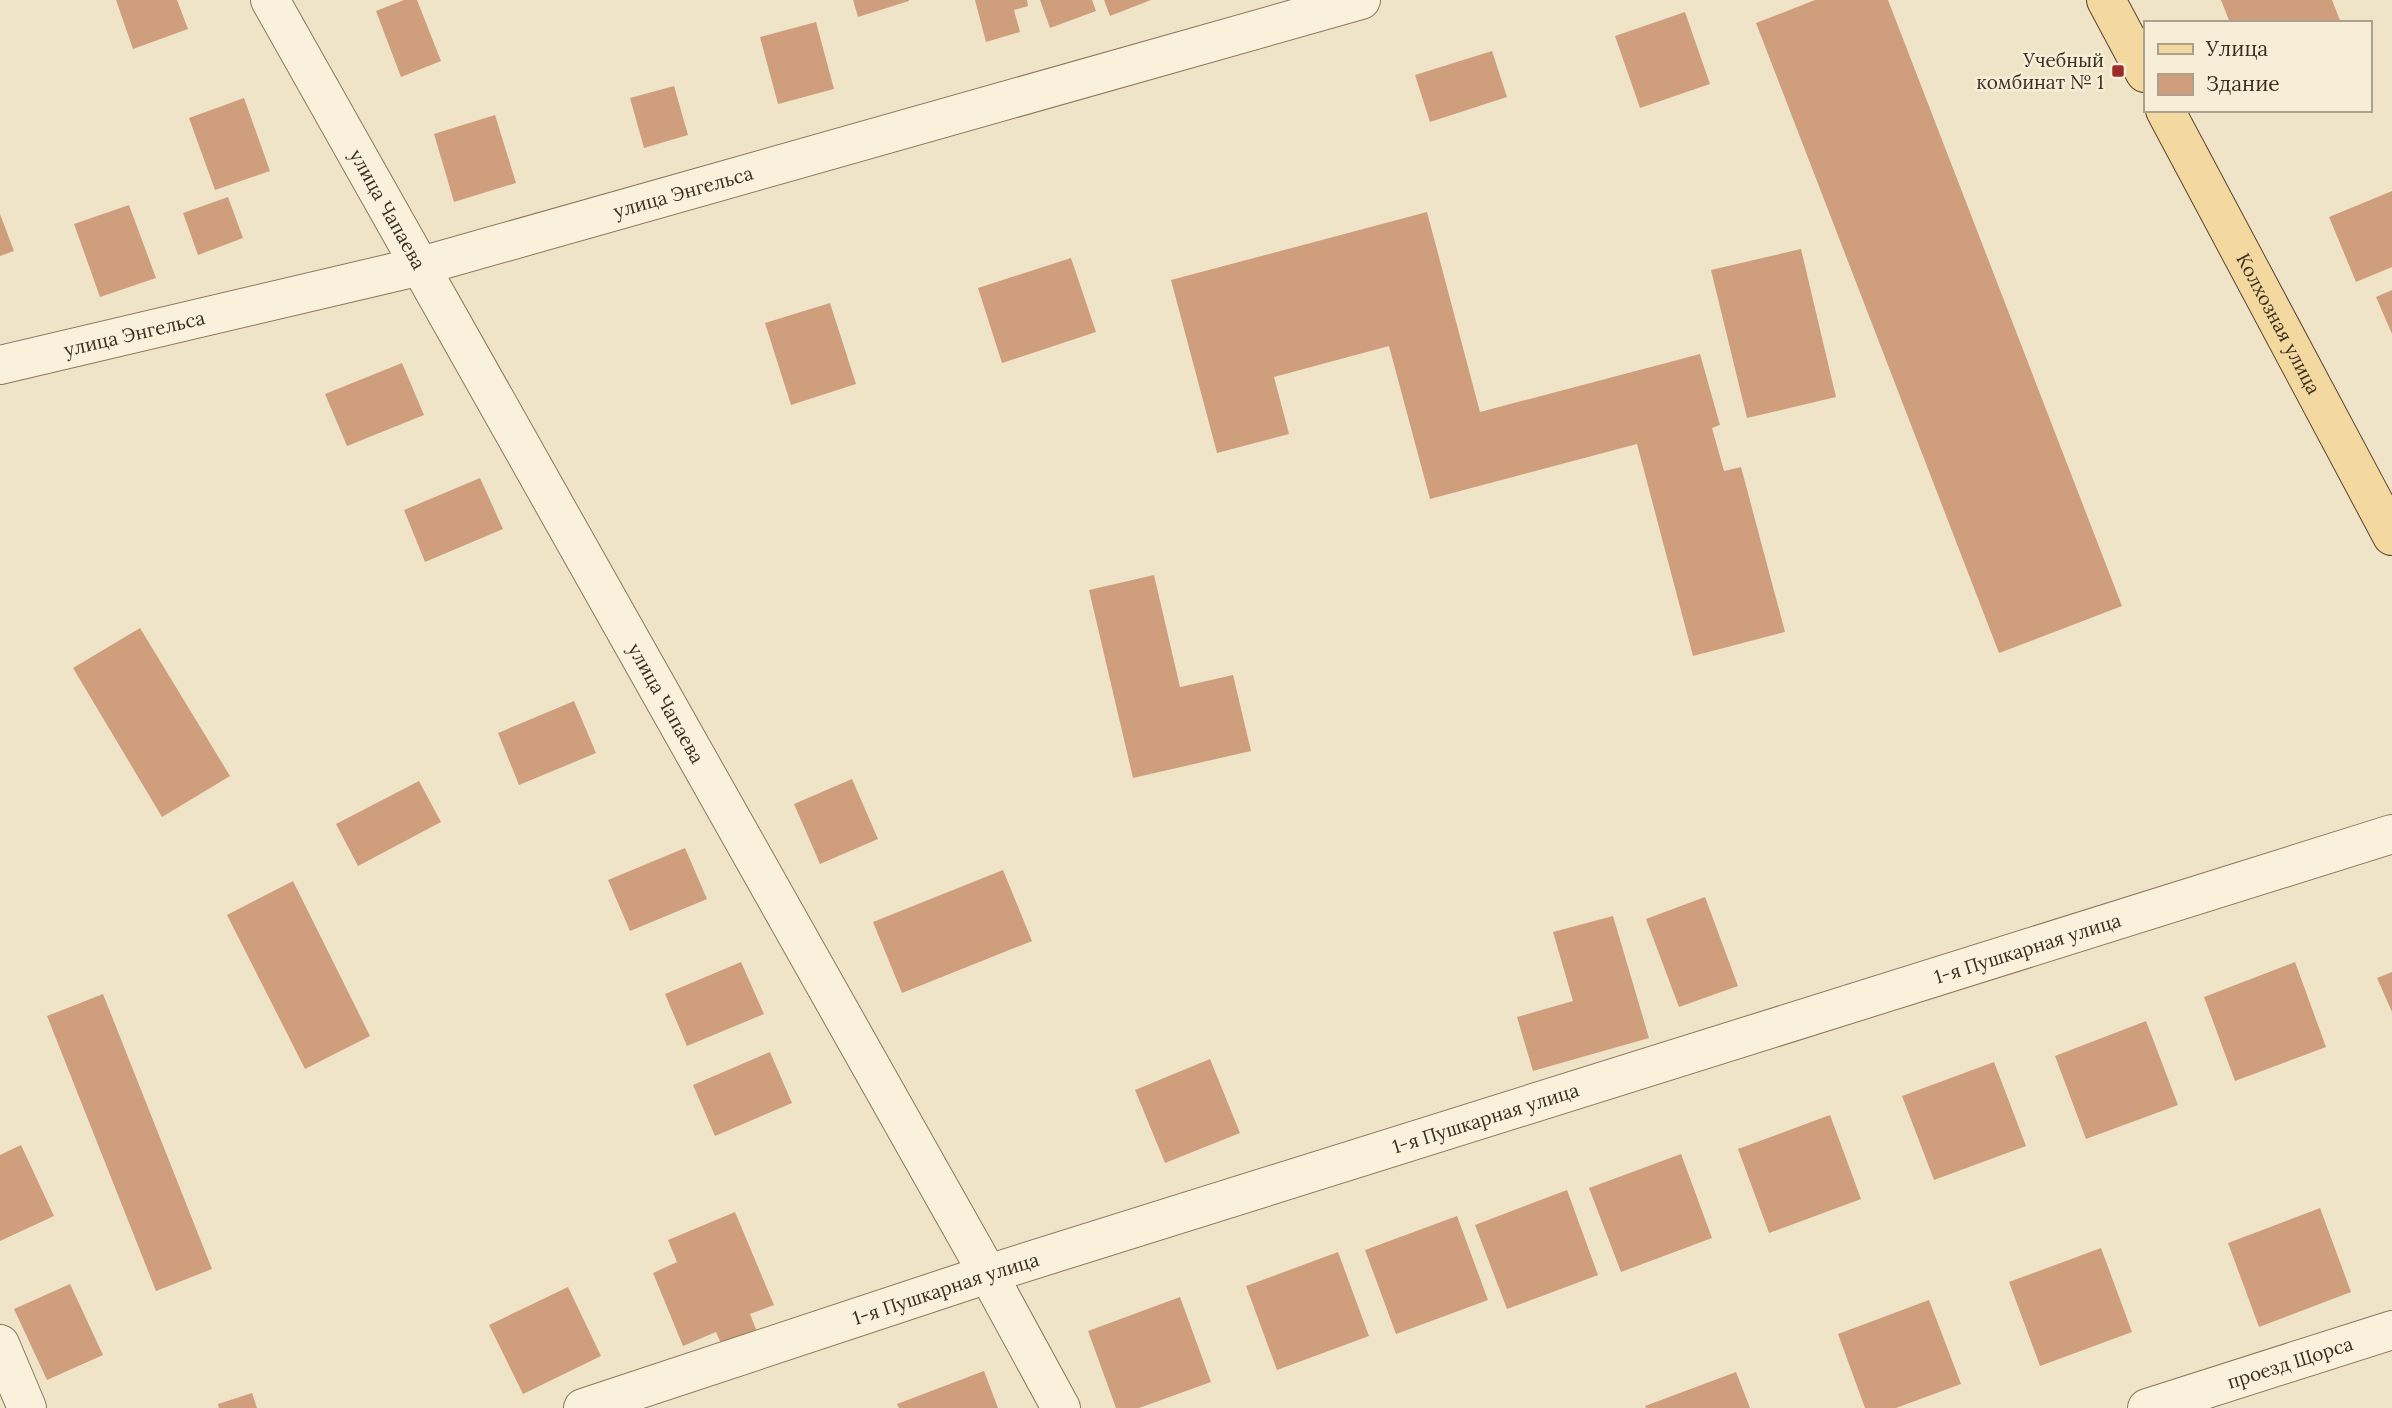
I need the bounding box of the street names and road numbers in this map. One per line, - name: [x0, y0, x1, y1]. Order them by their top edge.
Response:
- street label: улица Чапаева: [344, 145, 431, 274]
- street label: улица Энгельса: [611, 161, 756, 223]
- street label: Колхозная улица: [2231, 249, 2326, 399]
- street label: улица Энгельса: [61, 305, 207, 362]
- street label: улица Чапаева: [623, 639, 710, 768]
- street label: 1-я Пушкарная улица: [1931, 908, 2124, 989]
- street label: 1-я Пушкарная улица: [1389, 1078, 1582, 1159]
- street label: 1-я Пушкарная улица: [850, 1247, 1042, 1330]
- street label: проезд Щорса: [2224, 1331, 2356, 1394]

